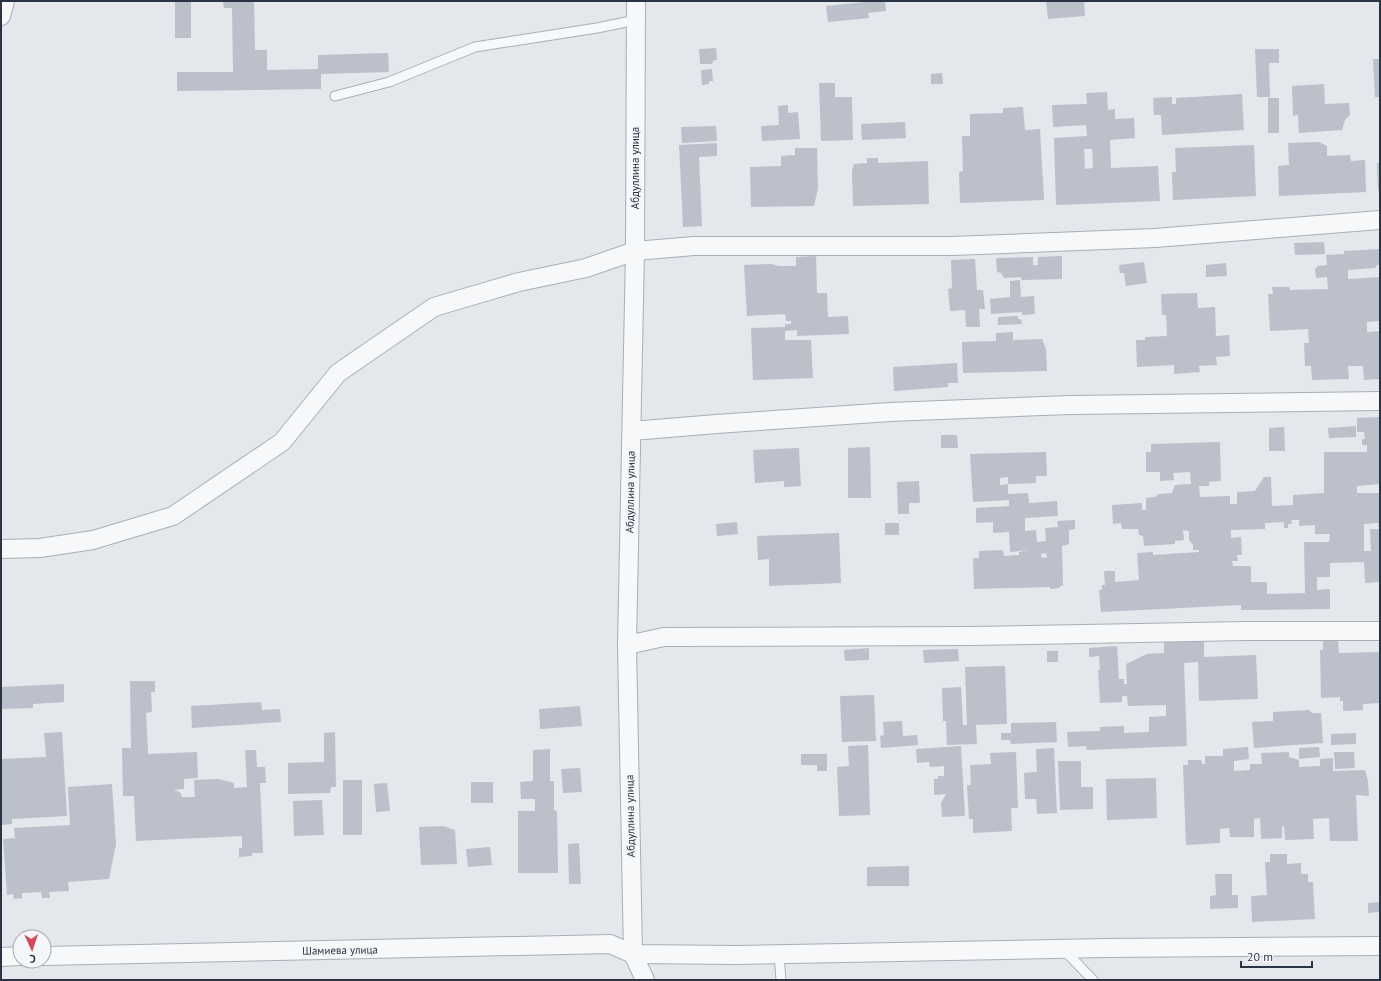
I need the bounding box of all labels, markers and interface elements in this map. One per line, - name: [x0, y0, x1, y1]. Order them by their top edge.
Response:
- street label: Абдуллина улица: [628, 127, 642, 209]
- street label: Абдуллина улица: [622, 451, 638, 533]
- street label: Абдуллина улица: [622, 775, 638, 857]
- north arrow: [12, 929, 52, 969]
- street label: Шамиева улица: [302, 942, 378, 958]
- scale bar: [1241, 943, 1312, 969]
- text: 20 m: [1247, 949, 1273, 964]
- text: С: [29, 952, 36, 966]

